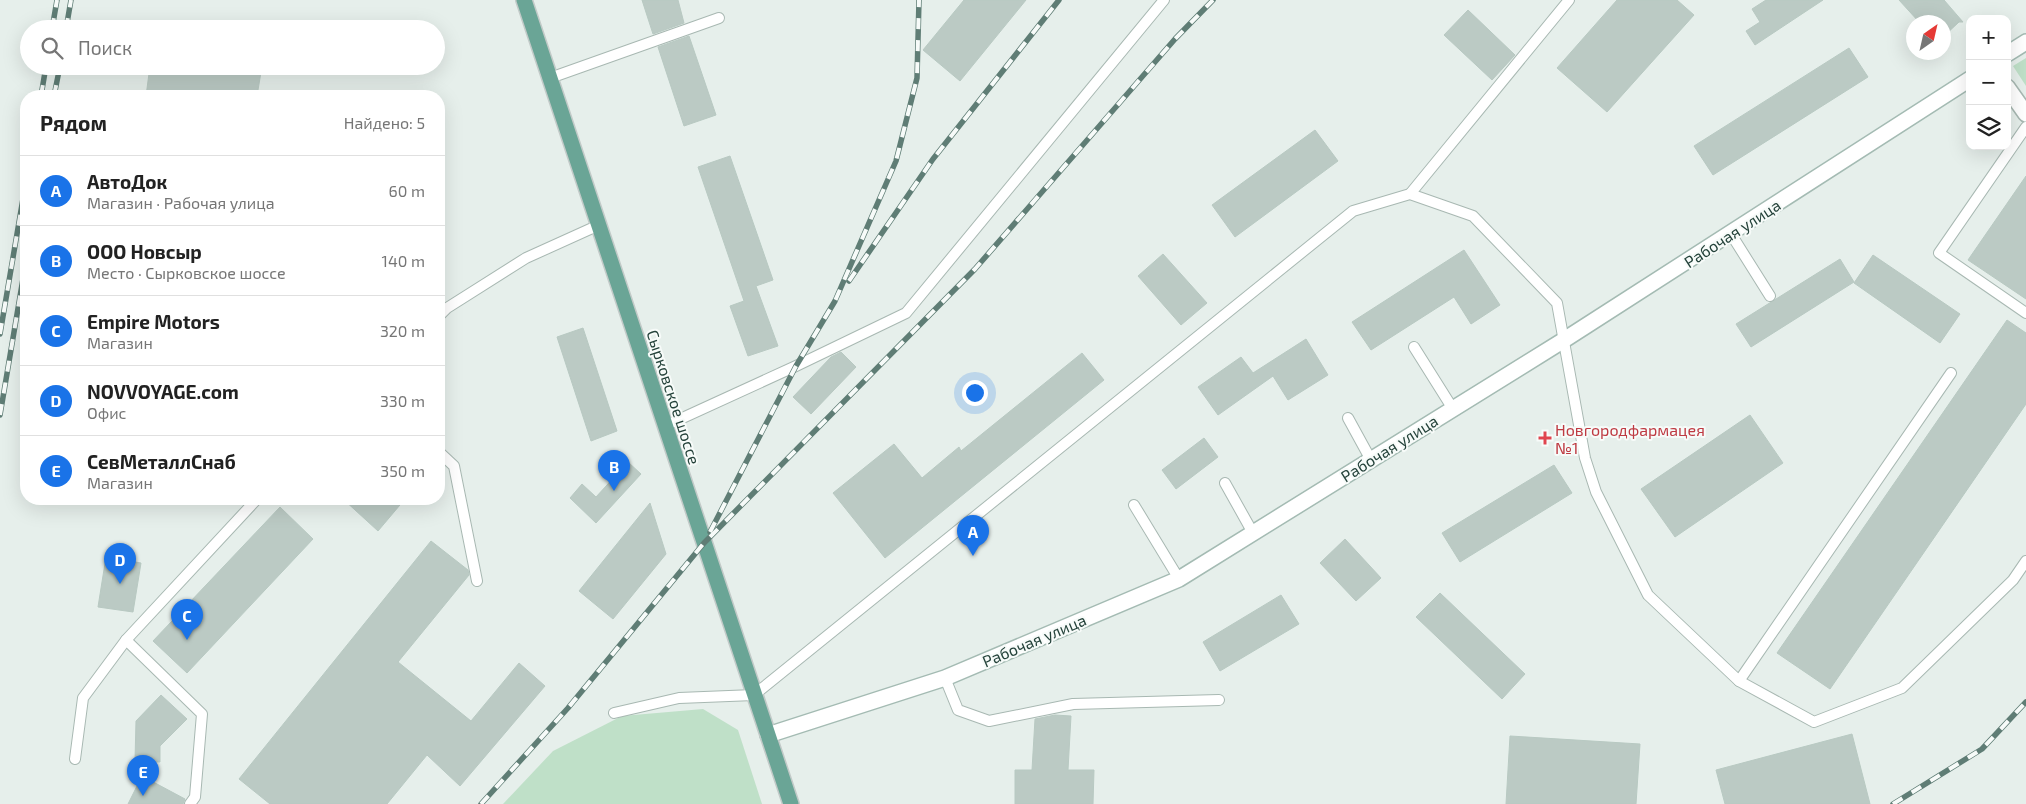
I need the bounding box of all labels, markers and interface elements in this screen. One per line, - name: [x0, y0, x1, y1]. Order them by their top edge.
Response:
- north arrow: [1906, 15, 1951, 60]
- map controls: [1966, 15, 2011, 150]
- button: +: [1966, 15, 2011, 60]
- search box: [20, 20, 445, 75]
- icon: search: [38, 34, 66, 62]
- text: Поиск: [78, 36, 132, 59]
- button: −: [1966, 60, 2011, 105]
- button: layers: [1966, 105, 2011, 150]
- text: Рядом: [40, 110, 107, 135]
- text: Найдено: 5: [344, 113, 425, 132]
- text: АвтоДок: [87, 170, 167, 193]
- text: A: [51, 181, 61, 200]
- text: 60 m: [389, 181, 425, 200]
- text: Магазин · Рабочая улица: [87, 193, 275, 212]
- street label: Рабочая улица: [1680, 195, 1784, 272]
- text: ООО Новсыр: [87, 240, 202, 263]
- text: B: [51, 251, 61, 270]
- text: 140 m: [382, 251, 425, 270]
- text: Место · Сырковское шоссе: [87, 263, 286, 282]
- text: Empire Motors: [87, 310, 220, 333]
- text: C: [51, 321, 61, 340]
- text: 320 m: [380, 321, 425, 340]
- street label: Сырковское шоссе: [643, 327, 705, 467]
- text: Магазин: [87, 333, 153, 352]
- text: NOVVOYAGE.com: [87, 380, 239, 403]
- your location: [962, 380, 988, 406]
- text: D: [51, 391, 61, 410]
- text: 330 m: [380, 391, 425, 410]
- text: Офис: [87, 403, 126, 422]
- street label: Рабочая улица: [1337, 411, 1442, 486]
- place label: Новгородфармацея №1: [1555, 420, 1705, 457]
- marker: Новгородфармацея №1: [1539, 432, 1551, 444]
- text: СевМеталлСнаб: [87, 450, 236, 473]
- pin: B: [598, 450, 630, 491]
- text: E: [51, 461, 61, 480]
- text: 350 m: [380, 461, 425, 480]
- text: Магазин: [87, 473, 153, 492]
- pin: A: [957, 515, 989, 556]
- pin: D: [104, 543, 136, 584]
- pin: C: [171, 599, 203, 640]
- street label: Рабочая улица: [979, 610, 1089, 671]
- pin: E: [127, 755, 159, 796]

